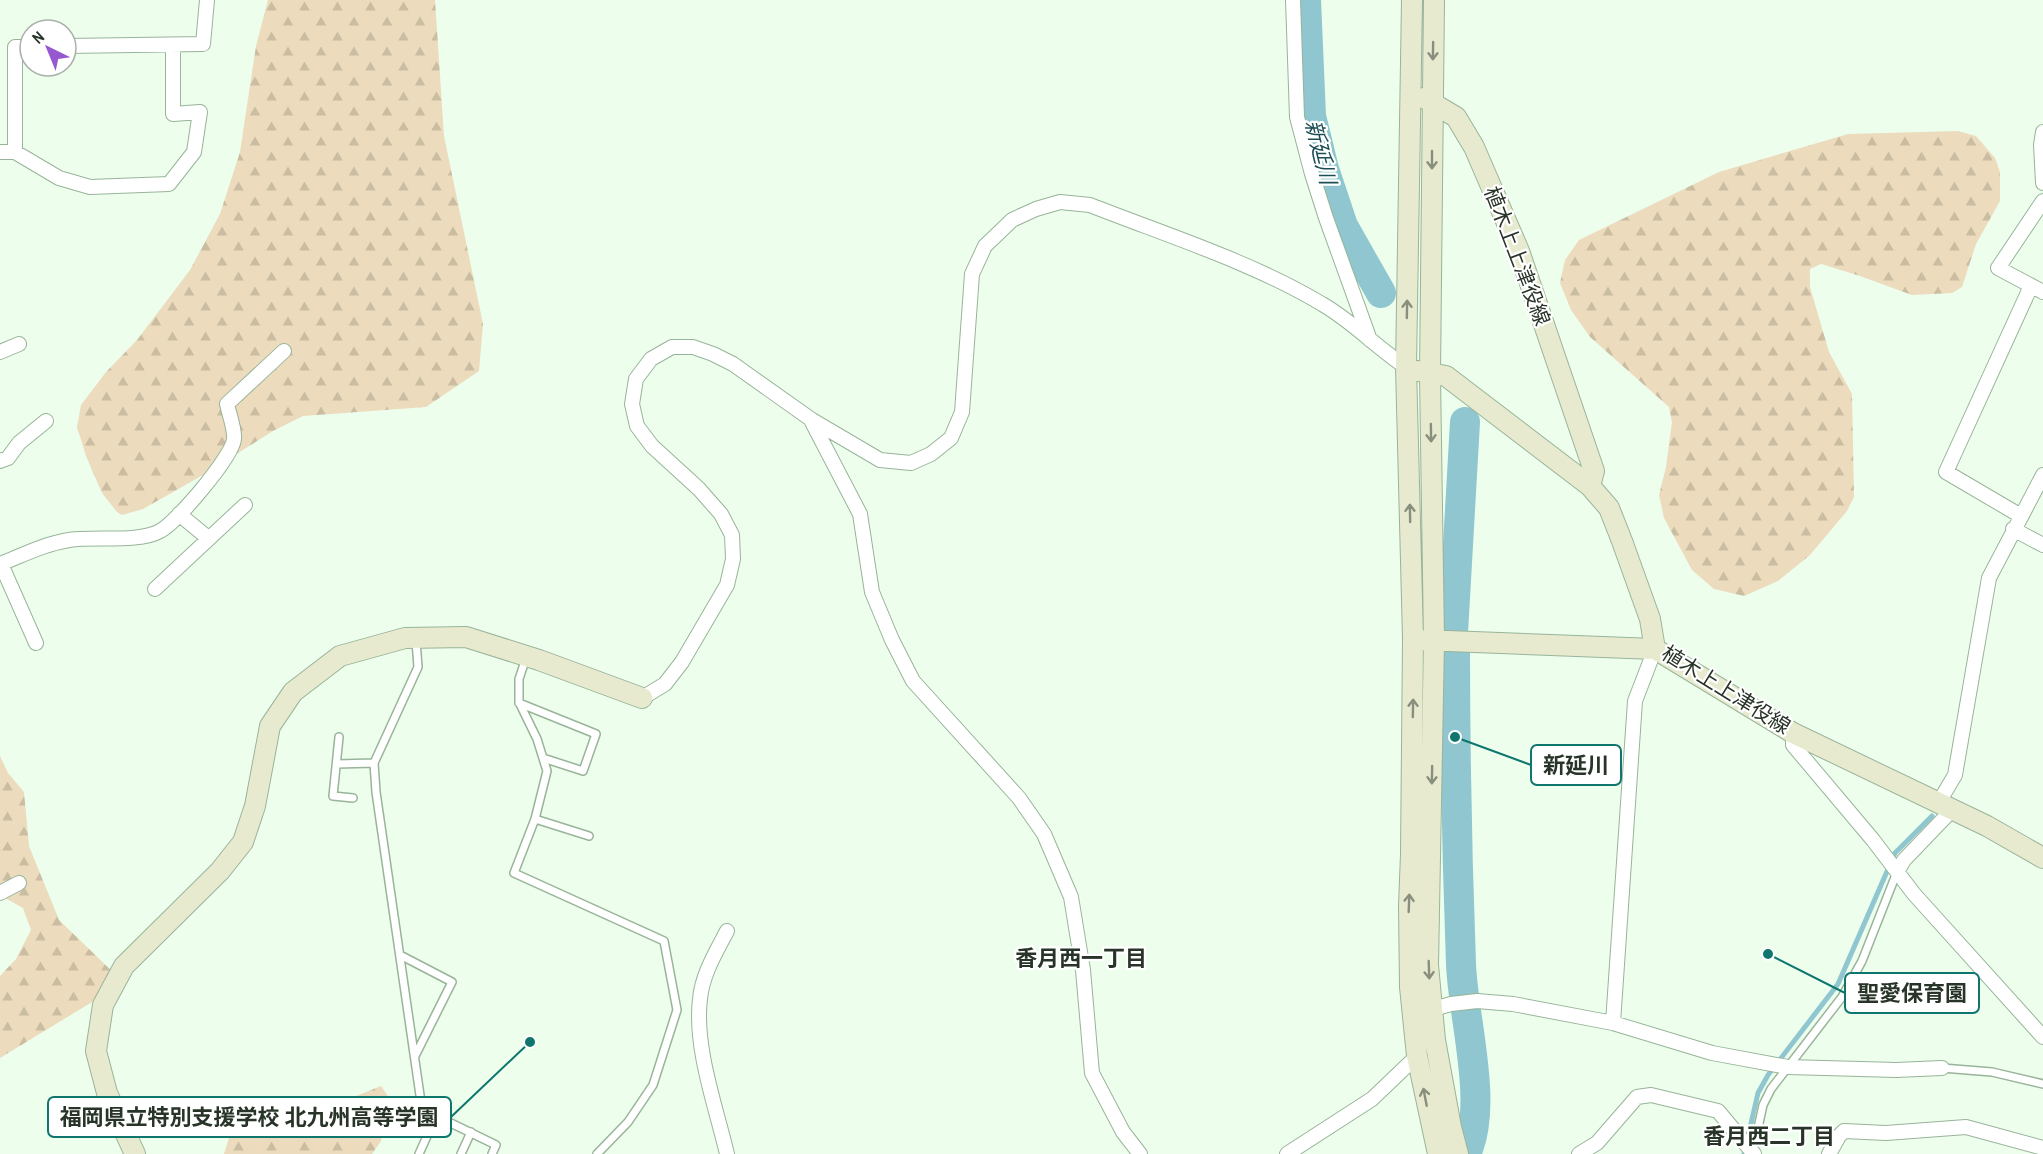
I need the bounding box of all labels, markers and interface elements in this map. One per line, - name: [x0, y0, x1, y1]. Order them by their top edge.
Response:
- north arrow: [18, 18, 78, 78]
- text: N: [27, 26, 49, 48]
- one-way arrow: [1427, 40, 1439, 60]
- water label: 新延川: [1298, 116, 1344, 190]
- one-way arrow: [1426, 150, 1438, 170]
- street label: 植木上上津役線: [1478, 182, 1557, 330]
- one-way arrow: [1401, 300, 1413, 320]
- one-way arrow: [1425, 423, 1437, 443]
- one-way arrow: [1404, 504, 1416, 524]
- street label: 植木上上津役線: [1656, 638, 1796, 741]
- one-way arrow: [1407, 699, 1418, 719]
- callout: 新延川: [1531, 745, 1621, 785]
- text: 新延川: [1543, 750, 1609, 780]
- one-way arrow: [1426, 765, 1438, 785]
- one-way arrow: [1403, 894, 1415, 914]
- district label: 香月西一丁目: [1015, 943, 1147, 973]
- one-way arrow: [1423, 960, 1434, 980]
- callout: 聖愛保育園: [1845, 973, 1979, 1013]
- text: 聖愛保育園: [1857, 978, 1967, 1008]
- one-way arrow: [1419, 1088, 1430, 1107]
- callout: 福岡県立特別支援学校 北九州高等学園: [48, 1097, 451, 1137]
- text: 福岡県立特別支援学校 北九州高等学園: [59, 1102, 439, 1132]
- district label: 香月西二丁目: [1703, 1121, 1835, 1151]

